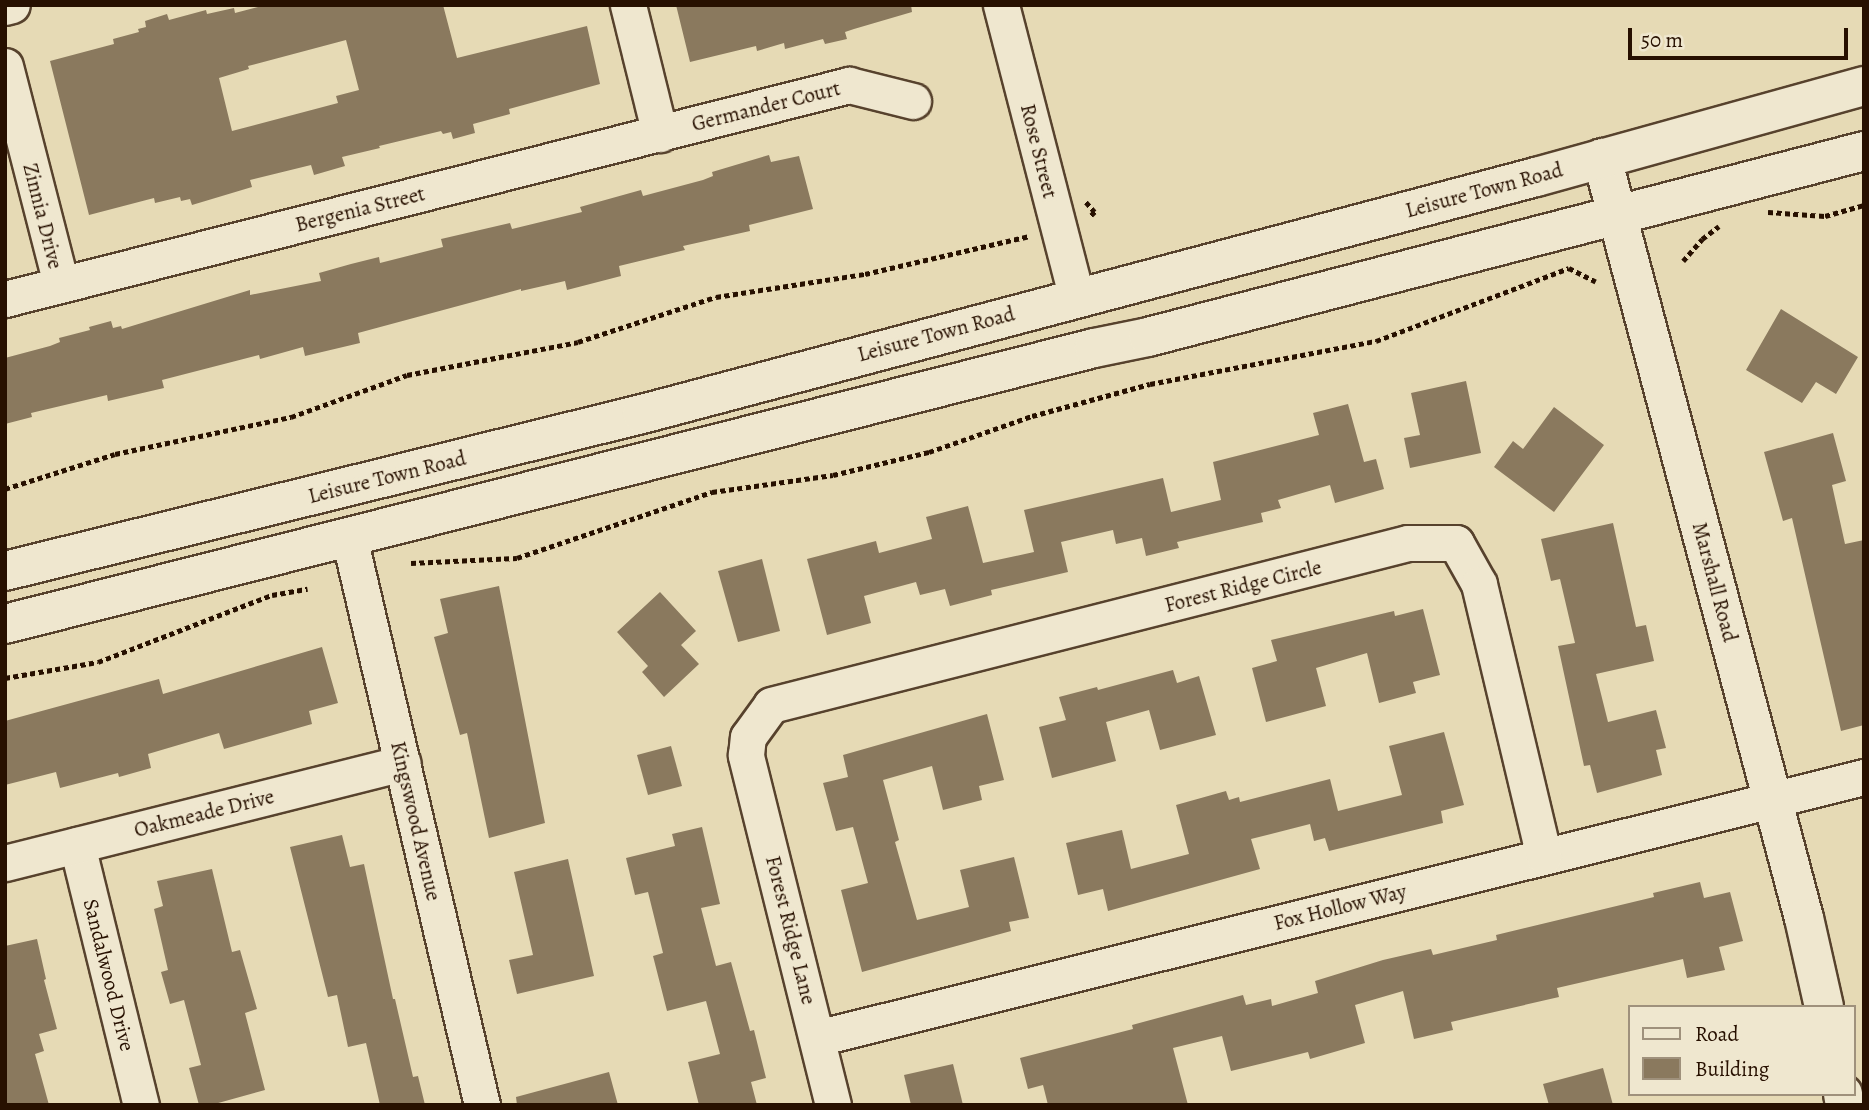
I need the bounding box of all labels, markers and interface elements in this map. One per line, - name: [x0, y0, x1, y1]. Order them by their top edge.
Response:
- scale bar: [1631, 14, 1852, 58]
- text: 50 m: [1641, 26, 1683, 54]
- street label: Germander Court: [689, 75, 843, 137]
- street label: Rose Street: [1015, 101, 1063, 201]
- street label: Leisure Town Road: [1403, 157, 1565, 223]
- street label: Zinnia Drive: [18, 161, 68, 271]
- street label: Bergenia Street: [293, 181, 427, 237]
- street label: Leisure Town Road: [855, 301, 1017, 367]
- street label: Leisure Town Road: [306, 445, 468, 509]
- street label: Marshall Road: [1687, 519, 1743, 645]
- street label: Forest Ridge Circle: [1162, 554, 1324, 618]
- street label: Kingswood Avenue: [385, 739, 447, 903]
- street label: Oakmeade Drive: [131, 783, 277, 843]
- street label: Forest Ridge Lane: [760, 853, 822, 1007]
- street label: Fox Hollow Way: [1271, 878, 1409, 936]
- street label: Sandalwood Drive: [78, 896, 140, 1054]
- legend: [1628, 1005, 1855, 1096]
- text: Road: [1695, 1020, 1739, 1048]
- text: Building: [1695, 1055, 1769, 1083]

